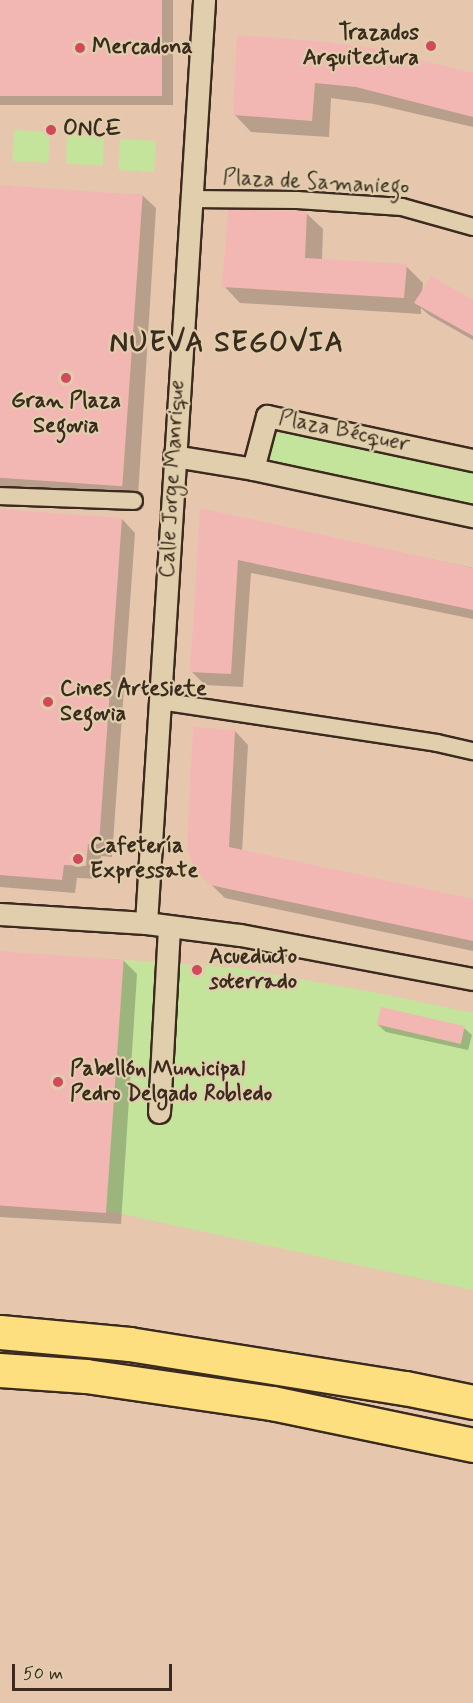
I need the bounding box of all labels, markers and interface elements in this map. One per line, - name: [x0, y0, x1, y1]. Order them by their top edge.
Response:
- place label: Trazados Arquitectura: [303, 20, 419, 72]
- place label: Mercadona: [92, 35, 193, 61]
- marker: Trazados Arquitectura: [424, 39, 438, 53]
- marker: Mercadona: [73, 41, 87, 55]
- place label: ONCE: [63, 117, 121, 143]
- marker: ONCE: [44, 123, 58, 137]
- street label: Plaza de Samaniego: [220, 165, 412, 201]
- district label: NUEVA SEGOVIA: [109, 327, 345, 361]
- marker: Gran Plaza Segovia: [59, 371, 73, 385]
- street label: Calle Jorge Manrique: [155, 377, 191, 581]
- place label: Gran Plaza Segovia: [11, 388, 121, 440]
- street label: Plaza Bécquer: [276, 405, 412, 459]
- place label: Cines Artesiete Segovia: [60, 676, 206, 728]
- marker: Cines Artesiete Segovia: [41, 695, 55, 709]
- place label: Cafetería Expressate: [90, 833, 198, 884]
- marker: Cafetería Expressate: [71, 852, 85, 866]
- place label: Acueducto soterrado: [209, 944, 297, 996]
- marker: Acueducto soterrado: [190, 963, 204, 977]
- place label: Pabellón Municipal Pedro Delgado Robledo: [70, 1056, 272, 1108]
- marker: Pabellón Municipal Pedro Delgado Robledo: [51, 1075, 65, 1089]
- scale bar: [15, 1652, 176, 1690]
- text: 50 m: [23, 1662, 63, 1686]

